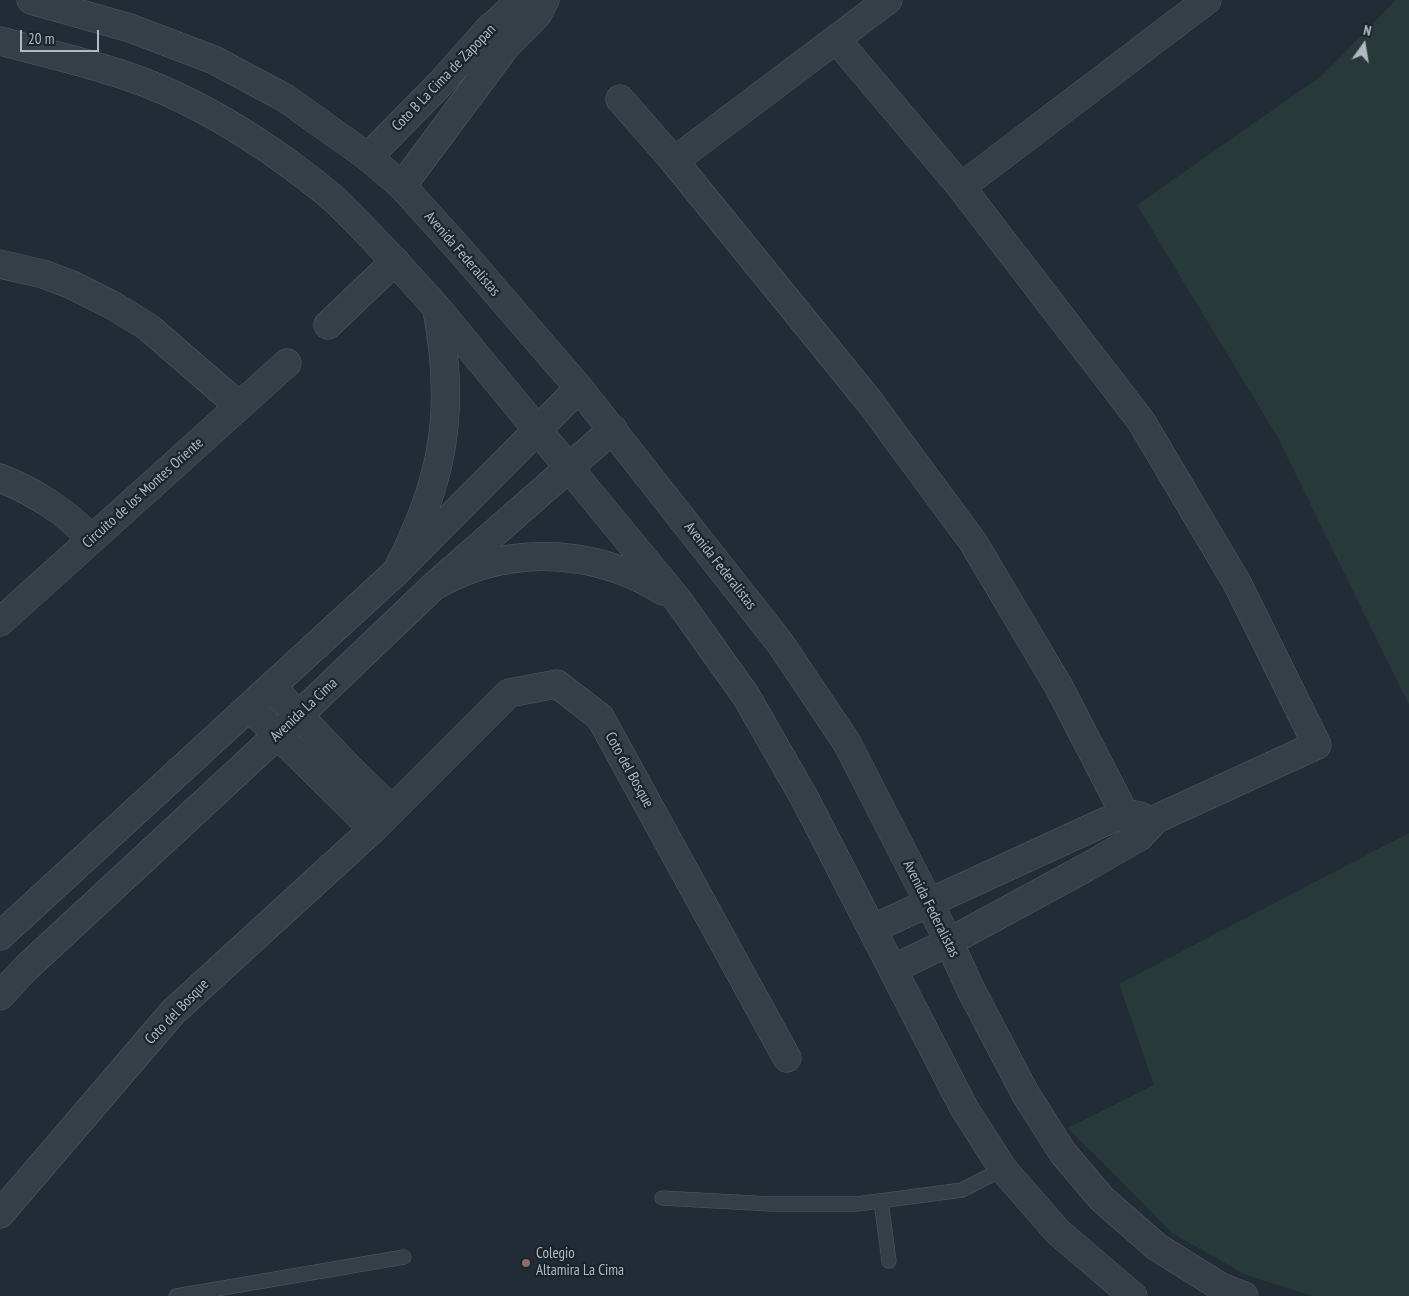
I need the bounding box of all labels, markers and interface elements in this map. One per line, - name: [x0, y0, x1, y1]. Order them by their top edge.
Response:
- scale bar: [22, 20, 101, 52]
- north arrow: [1339, 20, 1389, 70]
- street label: Coto B La Cima de Zapopan: [388, 21, 500, 135]
- text: N: [1362, 21, 1373, 40]
- text: 20 m: [28, 29, 54, 48]
- street label: Avenida Federalistas: [420, 208, 504, 300]
- street label: Circuito de los Montes Oriente: [79, 434, 207, 552]
- street label: Avenida Federalistas: [680, 519, 760, 613]
- street label: Avenida La Cima: [267, 674, 341, 746]
- street label: Coto del Bosque: [601, 729, 657, 811]
- street label: Avenida Federalistas: [899, 858, 963, 960]
- street label: Coto del Bosque: [141, 976, 213, 1048]
- place label: Colegio Altamira La Cima: [536, 1245, 624, 1280]
- marker: Colegio Altamira La Cima: [520, 1257, 532, 1269]

